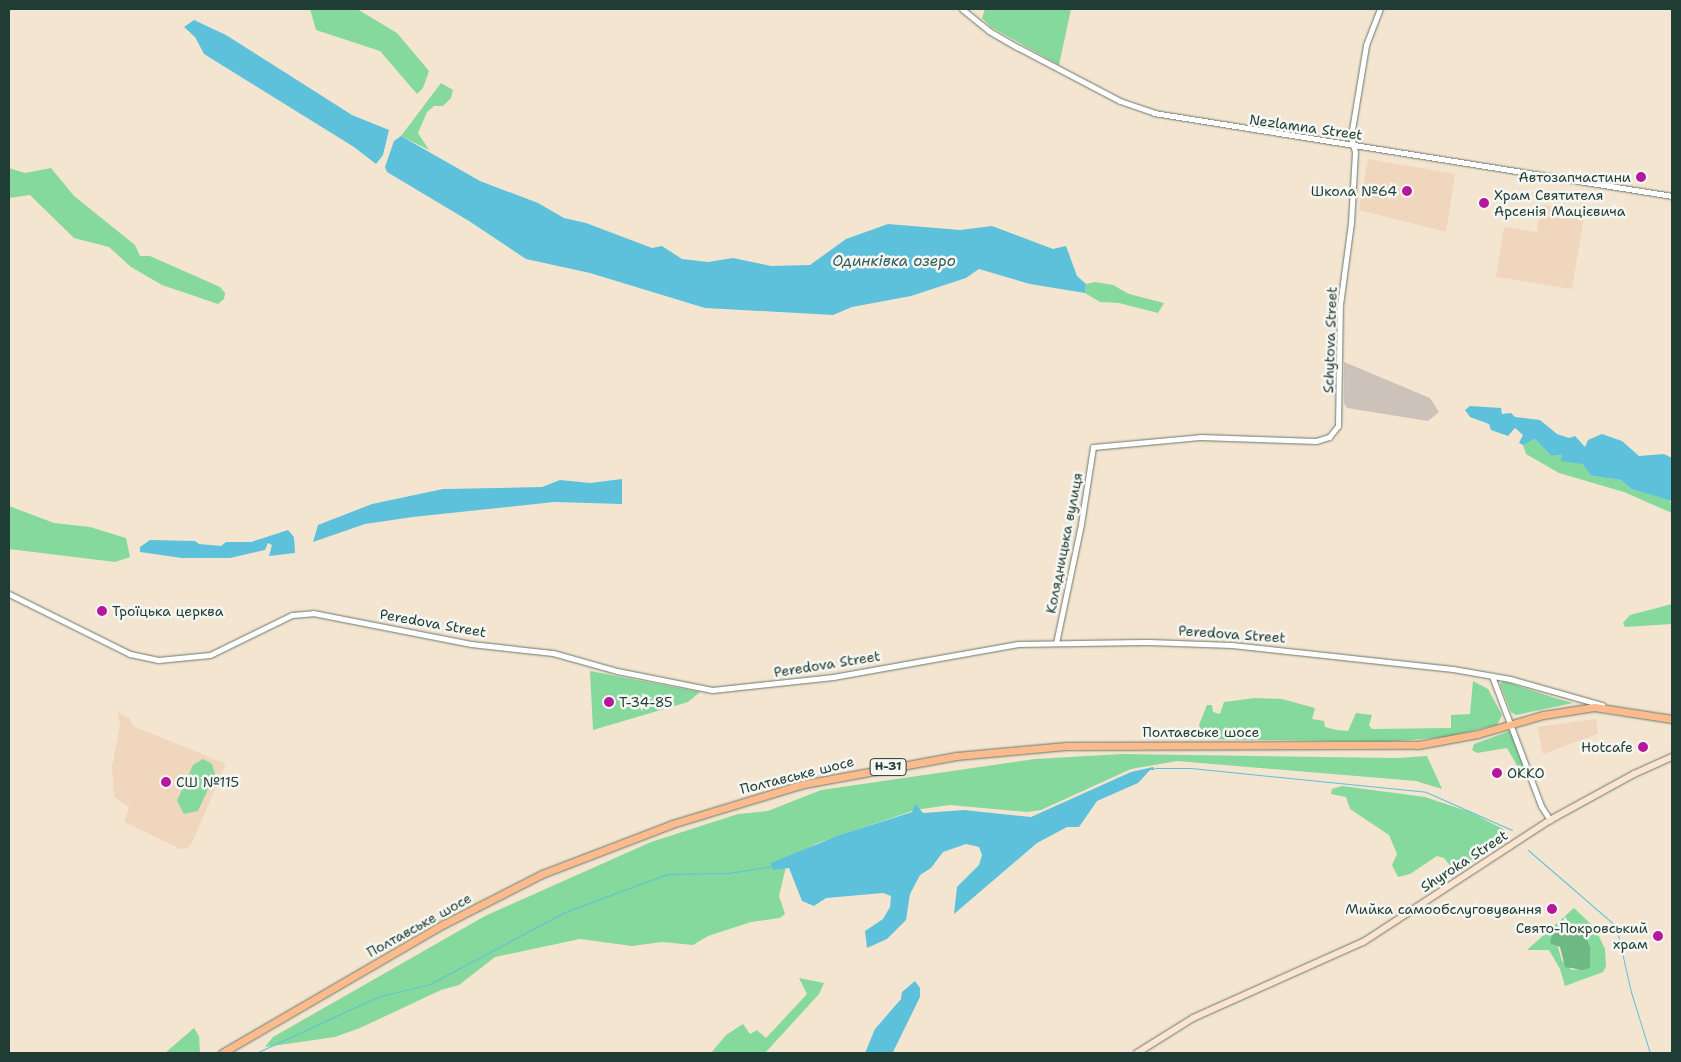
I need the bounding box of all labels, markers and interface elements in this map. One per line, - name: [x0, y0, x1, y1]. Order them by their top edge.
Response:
- street label: Nezlamna Street: [1248, 111, 1364, 143]
- place label: Автозапчастини: [1519, 169, 1631, 185]
- marker: Автозапчастини: [1635, 171, 1647, 183]
- place label: Школа №64: [1311, 183, 1397, 199]
- marker: Школа №64: [1401, 185, 1413, 197]
- place label: Храм Святителя Арсенія Мацієвича: [1494, 187, 1625, 220]
- marker: Храм Святителя Арсенія Мацієвича: [1478, 197, 1490, 209]
- water label: Одинківка озеро: [832, 253, 956, 271]
- street label: Schytova Street: [1320, 286, 1340, 394]
- street label: Колядницька вулиця: [1042, 471, 1086, 615]
- place label: Троїцька церква: [112, 603, 223, 619]
- marker: Троїцька церква: [96, 605, 108, 617]
- street label: Peredova Street: [379, 605, 487, 641]
- street label: Peredova Street: [1178, 622, 1286, 646]
- street label: Peredova Street: [773, 647, 881, 681]
- place label: Т-34-85: [619, 694, 673, 710]
- marker: Т-34-85: [603, 696, 615, 708]
- street label: Полтавське шосе: [1143, 724, 1259, 740]
- place label: Hotcafe: [1581, 739, 1633, 755]
- marker: Hotcafe: [1637, 741, 1649, 753]
- street label: Полтавське шосе: [738, 753, 856, 797]
- road number: Н-31: [869, 758, 907, 776]
- place label: OKKO: [1507, 765, 1544, 781]
- marker: OKKO: [1491, 767, 1503, 779]
- place label: СШ №115: [176, 774, 239, 790]
- marker: СШ №115: [160, 776, 172, 788]
- street label: Shyroka Street: [1417, 827, 1511, 895]
- street label: Полтавське шосе: [364, 889, 474, 961]
- place label: Мийка самообслуговування: [1345, 901, 1542, 917]
- marker: Мийка самообслуговування: [1546, 903, 1558, 915]
- place label: Свято-Покровський храм: [1516, 920, 1648, 952]
- marker: Свято-Покровський храм: [1652, 930, 1664, 942]

